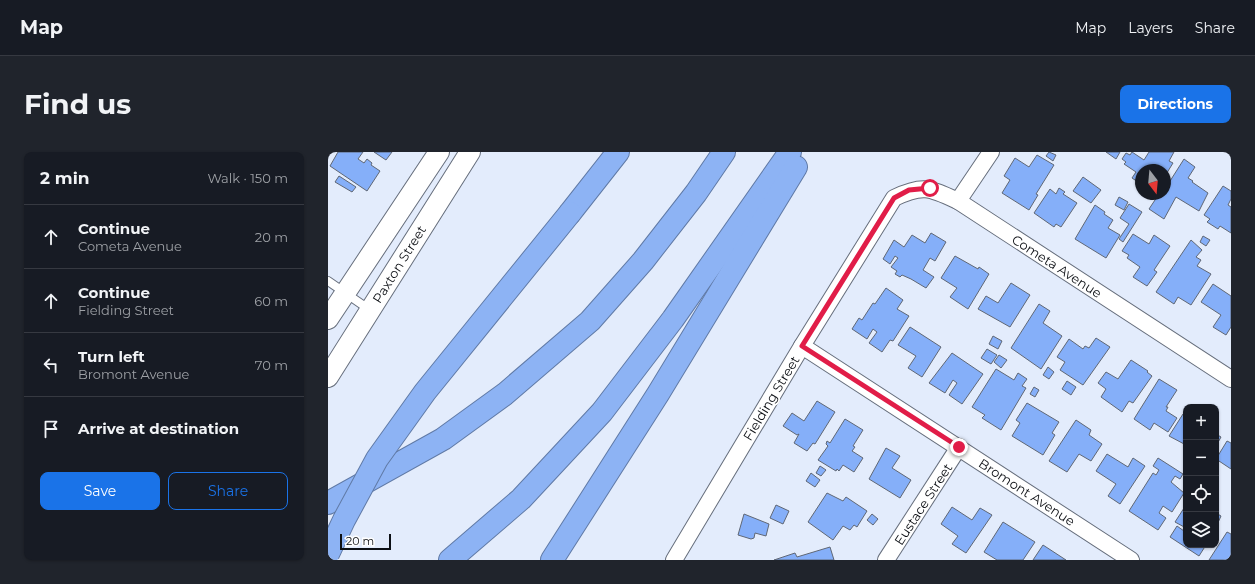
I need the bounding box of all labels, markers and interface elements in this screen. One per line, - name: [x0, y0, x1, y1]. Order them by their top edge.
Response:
- text: Map: [20, 16, 63, 39]
- text: Map: [1075, 19, 1106, 37]
- text: Layers: [1128, 19, 1173, 37]
- text: Share: [1195, 19, 1235, 37]
- button: Directions: [1120, 85, 1231, 123]
- text: Find us: [24, 87, 131, 121]
- north arrow: [1135, 164, 1171, 200]
- text: 2 min: [40, 168, 90, 188]
- text: Walk · 150 m: [207, 170, 288, 186]
- route start: [921, 179, 939, 197]
- text: Continue: [78, 219, 150, 238]
- street label: Paxton Street: [369, 222, 429, 306]
- icon: ahead: [40, 226, 62, 248]
- text: 20 m: [255, 229, 288, 245]
- street label: Cometa Avenue: [1009, 231, 1105, 301]
- text: Cometa Avenue: [78, 238, 182, 254]
- text: Continue: [78, 283, 150, 302]
- icon: ahead: [40, 290, 62, 312]
- text: 60 m: [254, 293, 288, 309]
- text: Fielding Street: [78, 302, 174, 318]
- text: Turn left: [78, 347, 145, 366]
- street label: Fielding Street: [739, 353, 803, 443]
- icon: left: [40, 354, 62, 376]
- text: 70 m: [255, 357, 288, 373]
- text: Bromont Avenue: [78, 366, 189, 382]
- map controls: [1183, 404, 1219, 548]
- button: +: [1183, 404, 1219, 440]
- icon: arrive: [40, 418, 62, 440]
- text: Arrive at destination: [78, 419, 239, 438]
- route end: [950, 438, 968, 456]
- button: −: [1183, 440, 1219, 476]
- street label: Bromont Avenue: [976, 455, 1078, 529]
- street label: Eustace Street: [891, 460, 955, 548]
- button: Save: [40, 472, 160, 510]
- button: Share: [168, 472, 288, 510]
- button: locate: [1183, 476, 1219, 512]
- button: layers: [1183, 512, 1219, 548]
- scale bar: [340, 532, 391, 551]
- text: 20 m: [346, 534, 374, 548]

